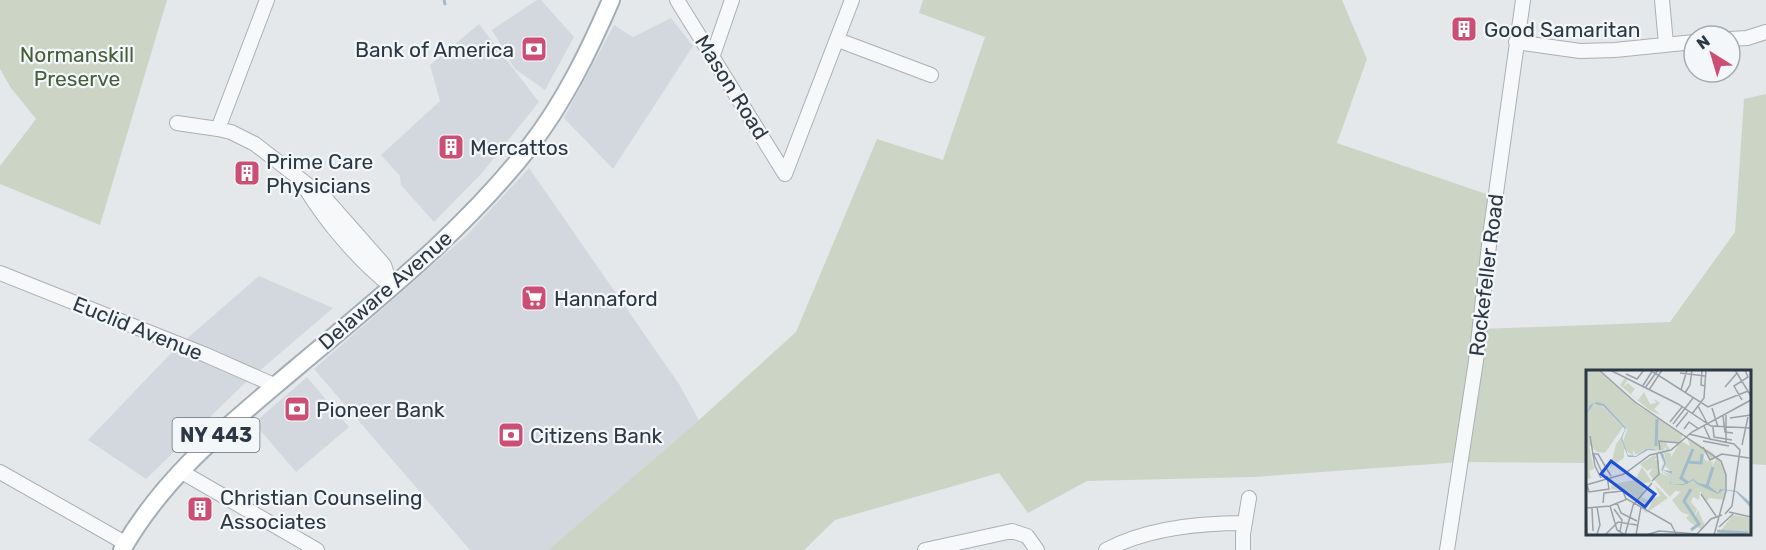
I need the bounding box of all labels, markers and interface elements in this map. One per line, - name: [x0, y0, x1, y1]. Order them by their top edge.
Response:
- building icon: Good Samaritan: [1449, 14, 1479, 44]
- place label: Good Samaritan: [1484, 17, 1641, 42]
- north arrow: [1682, 24, 1742, 84]
- street label: Mason Road: [690, 30, 774, 144]
- text: N: [1693, 31, 1714, 53]
- bank icon: Bank of America: [519, 34, 549, 64]
- place label: Bank of America: [355, 37, 514, 62]
- park label: Normanskill Preserve: [20, 42, 134, 91]
- building icon: Mercattos: [436, 132, 466, 162]
- place label: Mercattos: [470, 135, 568, 160]
- place label: Prime Care Physicians: [266, 149, 373, 198]
- building icon: Prime Care Physicians: [232, 158, 262, 188]
- street label: Rockefeller Road: [1464, 192, 1508, 358]
- street label: Delaware Avenue: [313, 225, 457, 355]
- supermarket icon: Hannaford: [519, 283, 549, 313]
- place label: Hannaford: [554, 286, 658, 311]
- street label: Euclid Avenue: [69, 291, 207, 365]
- inset map: [1586, 370, 1751, 535]
- bank icon: Pioneer Bank: [282, 394, 312, 424]
- place label: Pioneer Bank: [316, 397, 445, 422]
- road number: NY 443: [172, 418, 260, 452]
- bank icon: Citizens Bank: [496, 420, 526, 450]
- place label: Citizens Bank: [530, 423, 663, 448]
- place label: Christian Counseling Associates: [220, 485, 423, 534]
- building icon: Christian Counseling Associates: [185, 494, 215, 524]

